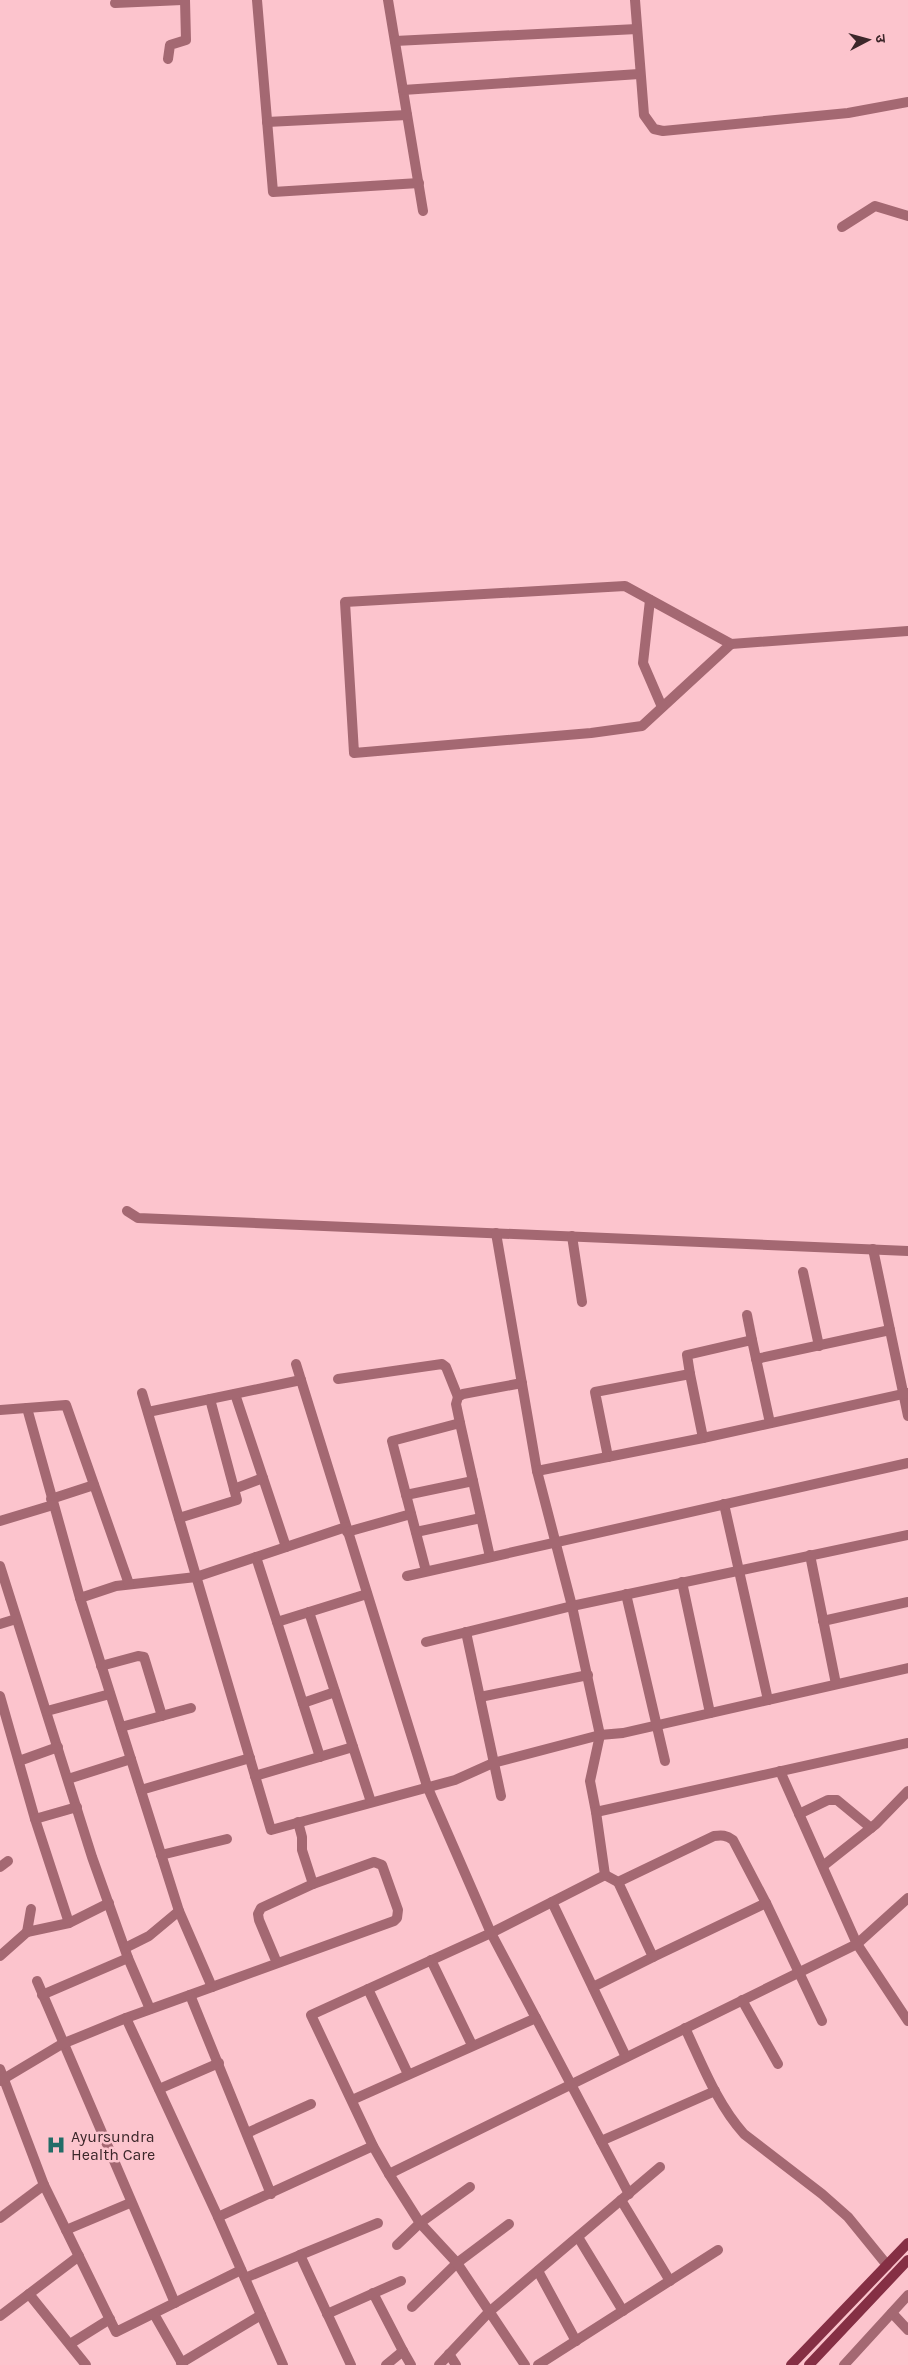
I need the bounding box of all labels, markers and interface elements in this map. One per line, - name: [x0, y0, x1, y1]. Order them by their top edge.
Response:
- north arrow: [843, 15, 893, 65]
- text: उ: [872, 34, 889, 44]
- place label: Ayursundra Health Care: [71, 2127, 155, 2164]
- hospital icon: Ayursundra Health Care: [45, 2134, 67, 2156]

